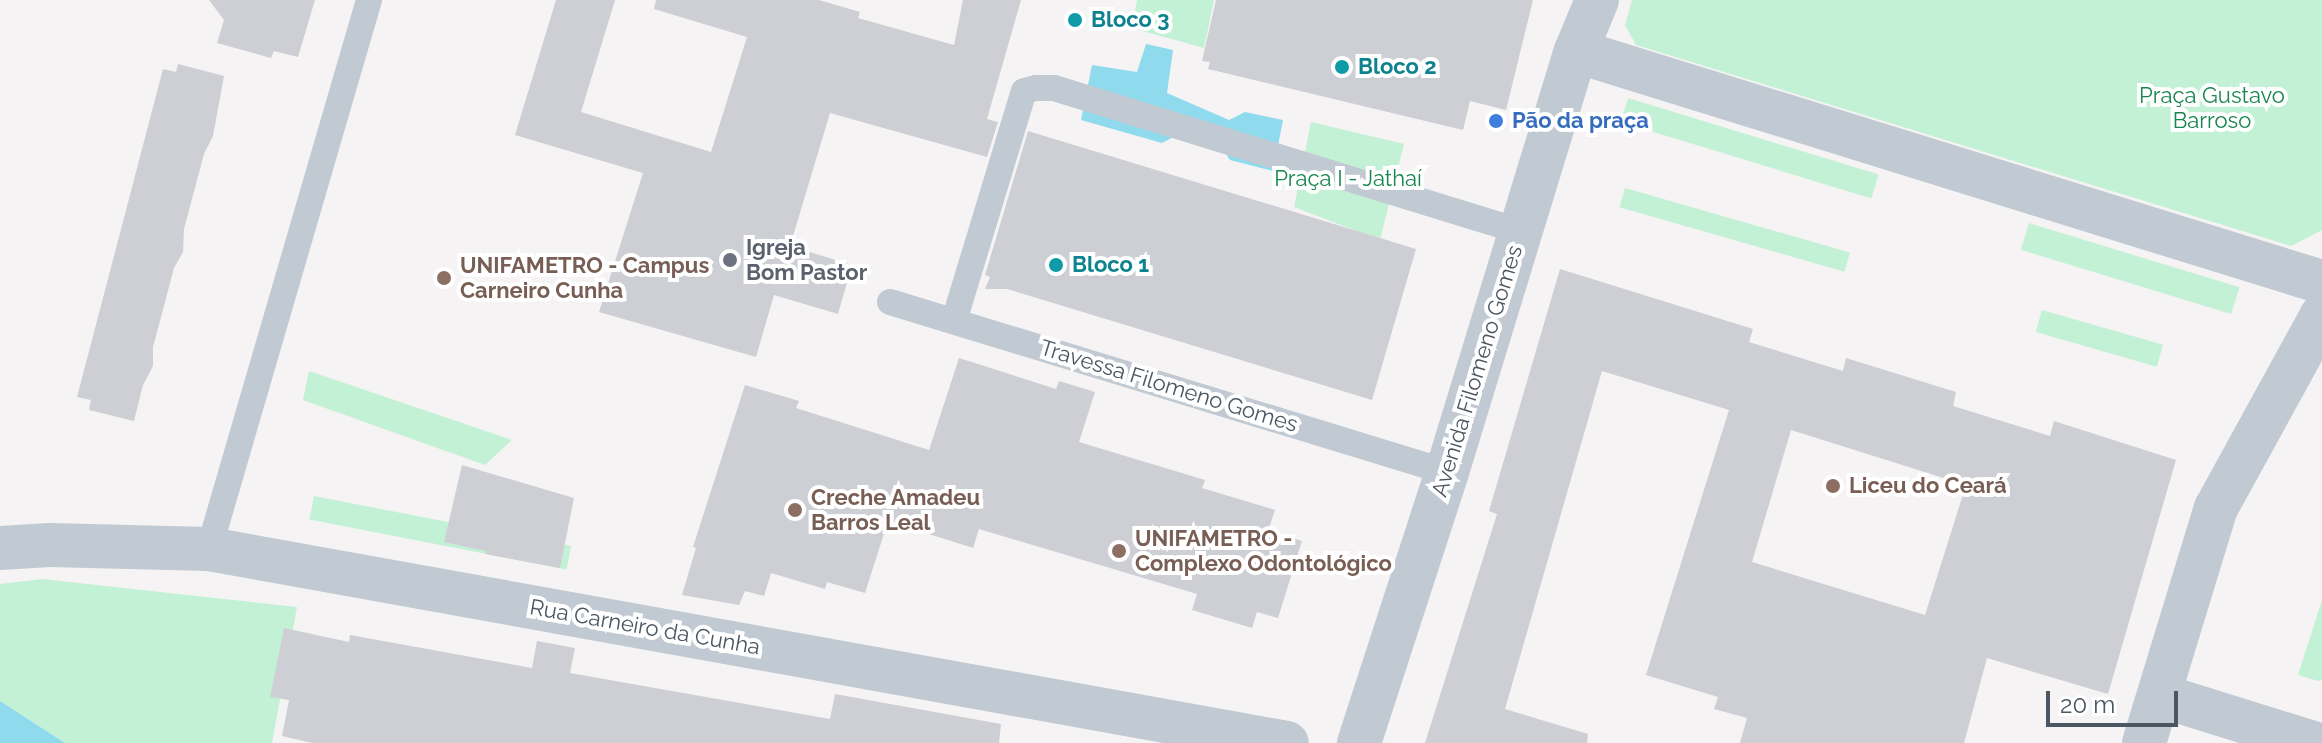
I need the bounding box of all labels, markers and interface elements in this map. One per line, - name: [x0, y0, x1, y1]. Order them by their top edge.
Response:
- place label: Bloco 3: [1091, 7, 1169, 33]
- marker: Bloco 3: [1066, 11, 1084, 29]
- place label: Bloco 2: [1358, 54, 1437, 80]
- marker: Bloco 2: [1333, 58, 1351, 76]
- park label: Praça Gustavo Barroso: [2139, 82, 2285, 134]
- place label: Pão da praça: [1512, 108, 1649, 134]
- marker: Pão da praça: [1487, 112, 1505, 130]
- park label: Praça I - Jathaí: [1274, 166, 1422, 192]
- place label: Igreja Bom Pastor: [746, 234, 867, 286]
- street label: Avenida Filomeno Gomes: [1426, 242, 1528, 500]
- marker: Igreja Bom Pastor: [721, 251, 739, 269]
- place label: UNIFAMETRO - Campus Carneiro Cunha: [460, 252, 709, 304]
- place label: Bloco 1: [1072, 252, 1149, 278]
- marker: Bloco 1: [1047, 256, 1065, 274]
- marker: UNIFAMETRO - Campus Carneiro Cunha: [435, 269, 453, 287]
- street label: Travessa Filomeno Gomes: [1037, 334, 1301, 438]
- place label: Liceu do Ceará: [1849, 473, 2007, 499]
- marker: Liceu do Ceará: [1824, 477, 1842, 495]
- place label: Creche Amadeu Barros Leal: [811, 484, 981, 536]
- marker: Creche Amadeu Barros Leal: [786, 501, 804, 519]
- place label: UNIFAMETRO - Complexo Odontológico: [1135, 525, 1392, 576]
- marker: UNIFAMETRO - Complexo Odontológico: [1110, 542, 1128, 560]
- street label: Rua Carneiro da Cunha: [528, 594, 762, 660]
- scale bar: [2050, 675, 2182, 725]
- text: 20 m: [2060, 690, 2115, 719]

